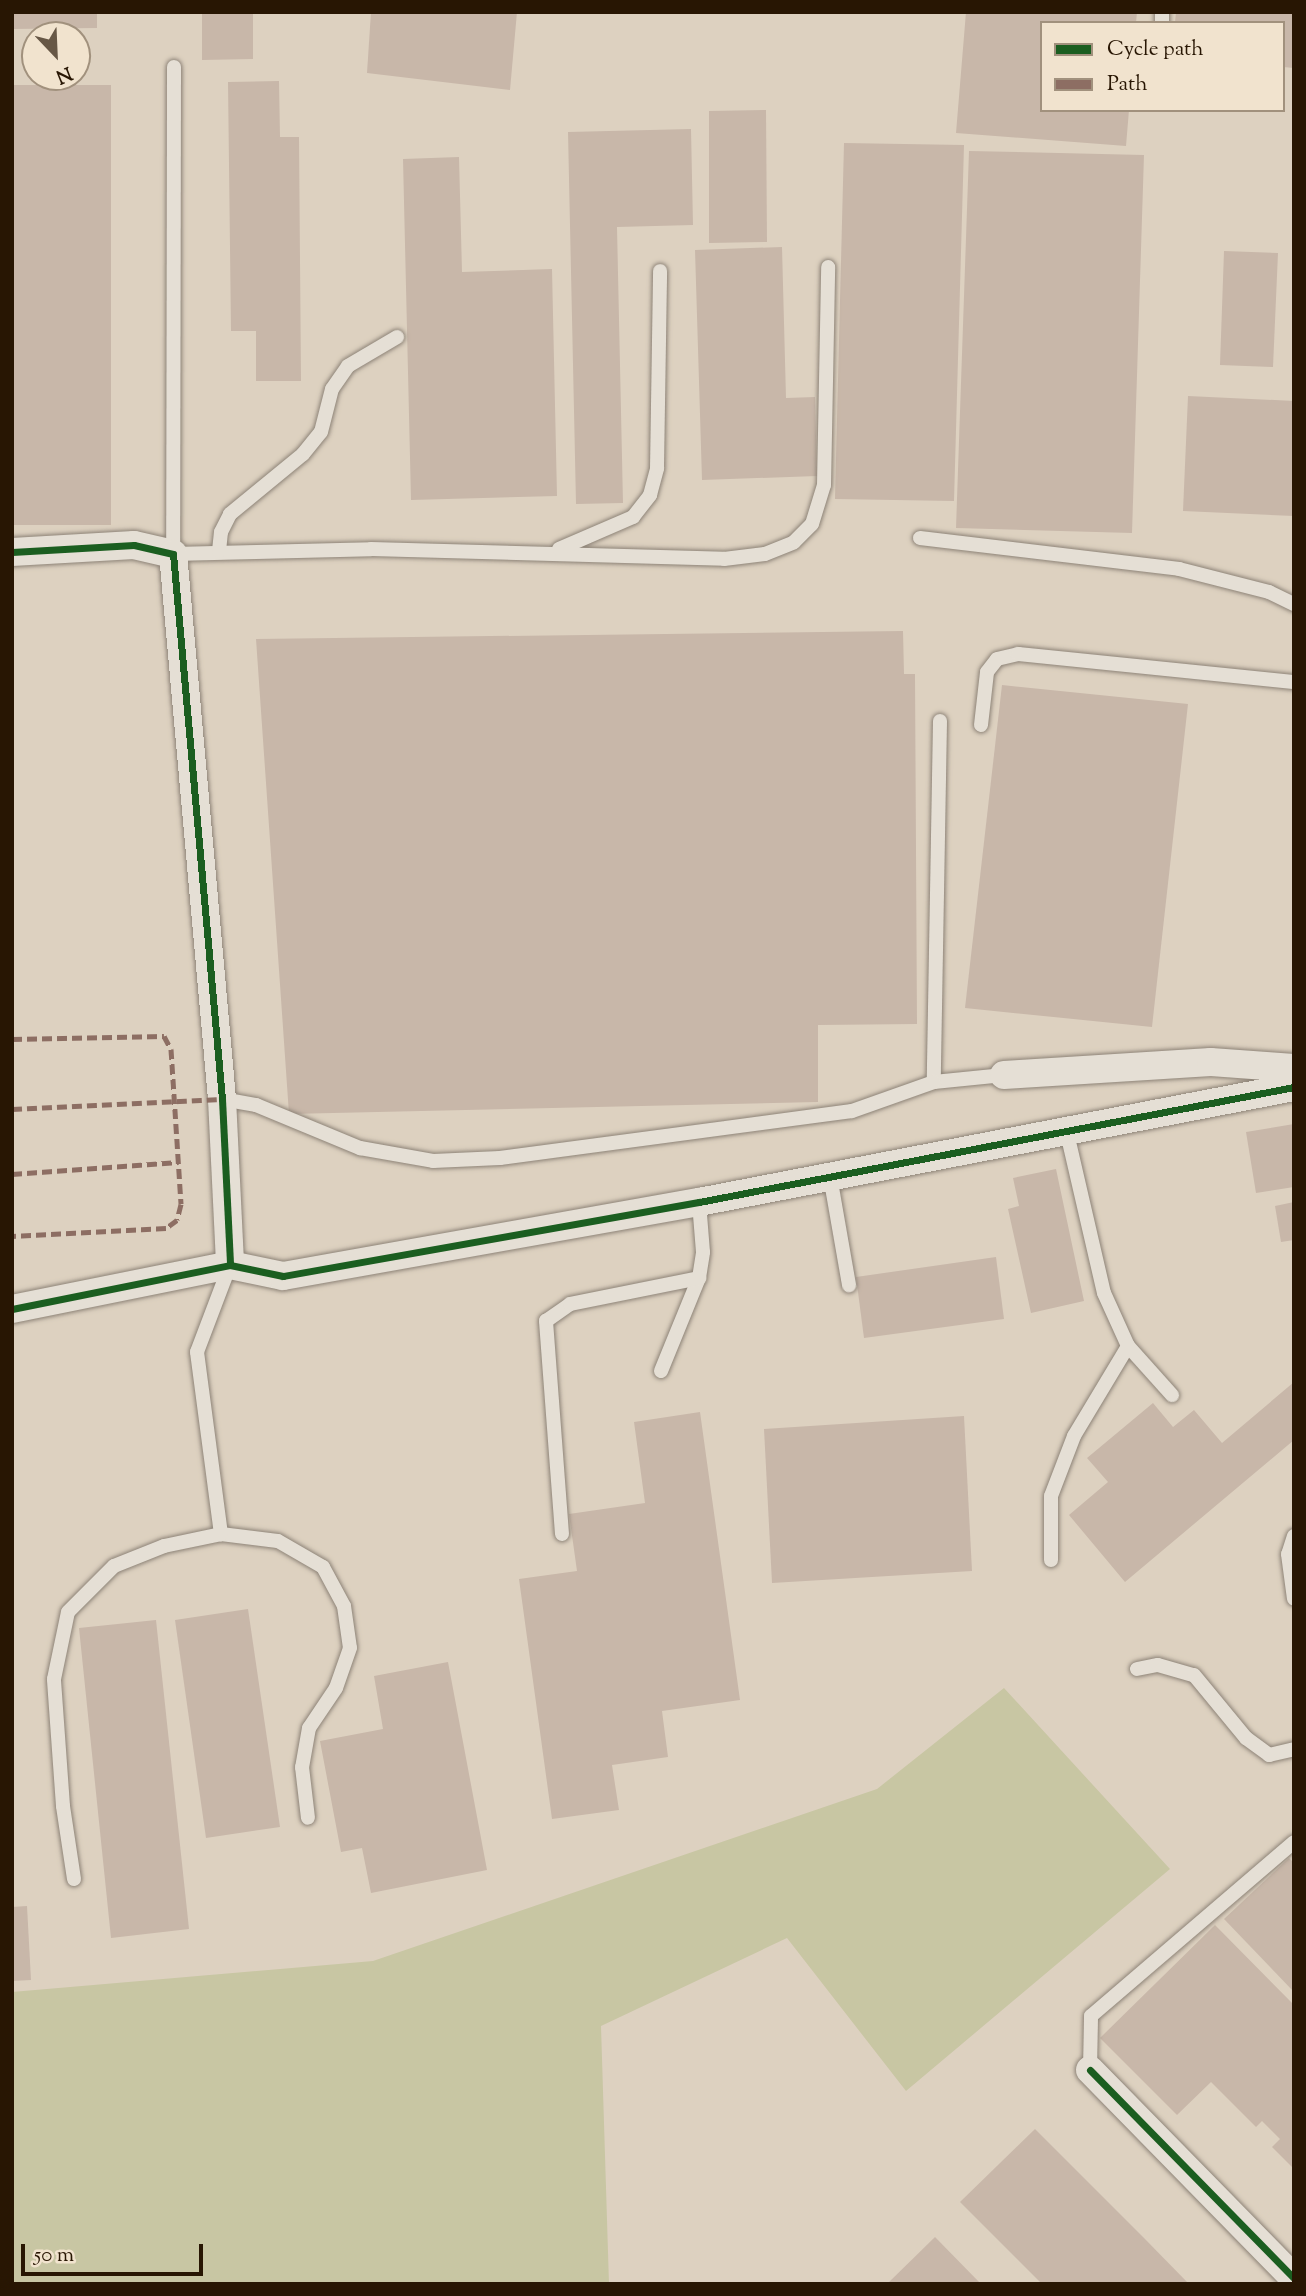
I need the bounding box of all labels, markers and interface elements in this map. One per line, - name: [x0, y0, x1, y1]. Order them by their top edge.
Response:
- north arrow: [21, 21, 91, 91]
- legend: [1040, 21, 1285, 112]
- text: Cycle path: [1107, 35, 1204, 65]
- text: N: [51, 59, 76, 89]
- text: Path: [1107, 70, 1148, 100]
- scale bar: [24, 2230, 206, 2274]
- text: 50 m: [34, 2241, 74, 2271]

